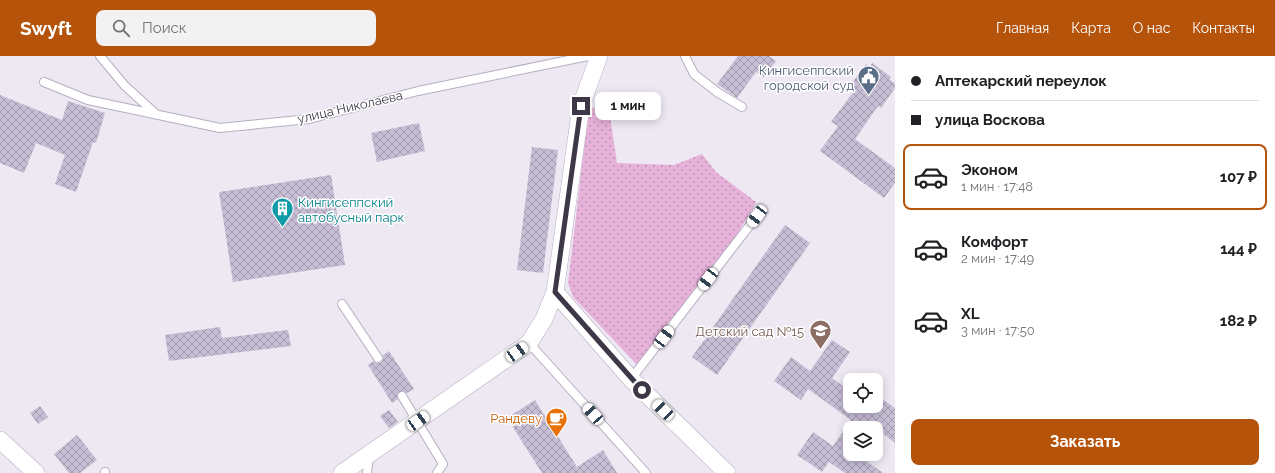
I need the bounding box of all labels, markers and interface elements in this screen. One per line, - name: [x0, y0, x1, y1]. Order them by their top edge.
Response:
- search box: [96, 10, 376, 46]
- text: Swyft: [20, 17, 72, 39]
- icon: search: [110, 17, 132, 39]
- text: Поиск: [142, 19, 187, 37]
- text: Главная: [996, 20, 1049, 36]
- text: Карта: [1071, 20, 1111, 36]
- text: О нас: [1133, 20, 1170, 36]
- text: Контакты: [1192, 20, 1255, 36]
- place label: Кингисеппский городской суд: [759, 63, 854, 93]
- public building icon: Кингисеппский городской суд: [856, 64, 882, 97]
- text: Аптекарский переулок: [935, 72, 1107, 90]
- street label: улица Николаева: [296, 88, 404, 126]
- callout: 1 мин: [595, 92, 661, 120]
- route end: [572, 97, 590, 115]
- text: 1 мин: [611, 98, 645, 113]
- text: улица Воскова: [935, 111, 1045, 129]
- icon: car: [913, 159, 949, 195]
- text: Эконом: [961, 161, 1018, 179]
- text: 107 ₽: [1220, 168, 1257, 186]
- text: 1 мин · 17:48: [961, 179, 1033, 194]
- place label: Кингисеппский автобусный парк: [298, 195, 404, 225]
- building icon: Кингисеппский автобусный парк: [269, 196, 295, 229]
- car: [745, 203, 769, 229]
- icon: car: [913, 231, 949, 267]
- text: Комфорт: [961, 233, 1028, 251]
- text: 144 ₽: [1220, 240, 1257, 258]
- text: 2 мин · 17:49: [961, 251, 1034, 266]
- car: [696, 266, 720, 292]
- icon: car: [913, 303, 949, 339]
- text: XL: [961, 305, 979, 323]
- text: 182 ₽: [1220, 312, 1257, 330]
- school or university icon: Детский сад №15: [807, 318, 833, 351]
- text: 3 мин · 17:50: [961, 323, 1035, 338]
- car: [652, 324, 676, 350]
- place label: Детский сад №15: [695, 324, 804, 339]
- car: [504, 340, 530, 364]
- map controls: [843, 373, 883, 461]
- button: locate: [843, 373, 883, 413]
- route start: [633, 381, 651, 399]
- car: [650, 397, 676, 423]
- car: [581, 401, 605, 427]
- cafe icon: Рандеву: [544, 405, 570, 438]
- car: [405, 409, 431, 433]
- place label: Рандеву: [490, 411, 542, 426]
- button: Заказать: [911, 419, 1259, 465]
- button: layers: [843, 421, 883, 461]

